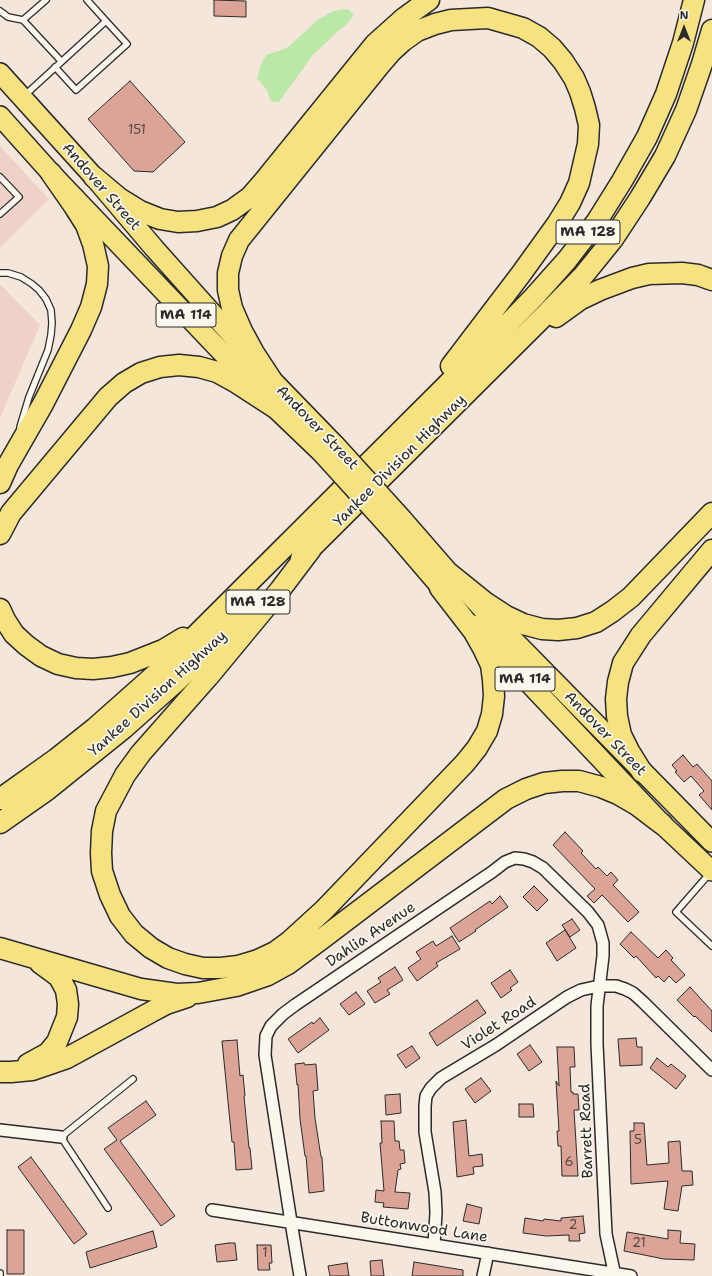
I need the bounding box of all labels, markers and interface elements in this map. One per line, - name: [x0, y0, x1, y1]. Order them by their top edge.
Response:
- north arrow: [664, 8, 704, 48]
- text: N: [680, 8, 688, 23]
- house number: 151: [128, 123, 146, 139]
- street label: Andover Street: [58, 139, 144, 235]
- road number: MA 128: [556, 220, 620, 244]
- road number: MA 114: [156, 303, 216, 327]
- street label: Andover Street: [272, 382, 362, 474]
- street label: Yankee Division Highway: [330, 391, 470, 531]
- road number: MA 128: [226, 590, 290, 614]
- street label: Yankee Division Highway: [85, 627, 231, 761]
- road number: MA 114: [495, 667, 555, 691]
- street label: Andover Street: [560, 688, 650, 780]
- street label: Dahlia Avenue: [323, 898, 419, 972]
- street label: Violet Road: [458, 993, 540, 1055]
- street label: Barrett Road: [576, 1083, 598, 1179]
- house number: 5: [634, 1133, 642, 1149]
- house number: 6: [564, 1155, 574, 1171]
- street label: Buttonwood Lane: [359, 1209, 489, 1247]
- house number: 2: [568, 1218, 578, 1234]
- house number: 21: [632, 1236, 646, 1252]
- house number: 1: [262, 1246, 268, 1262]

